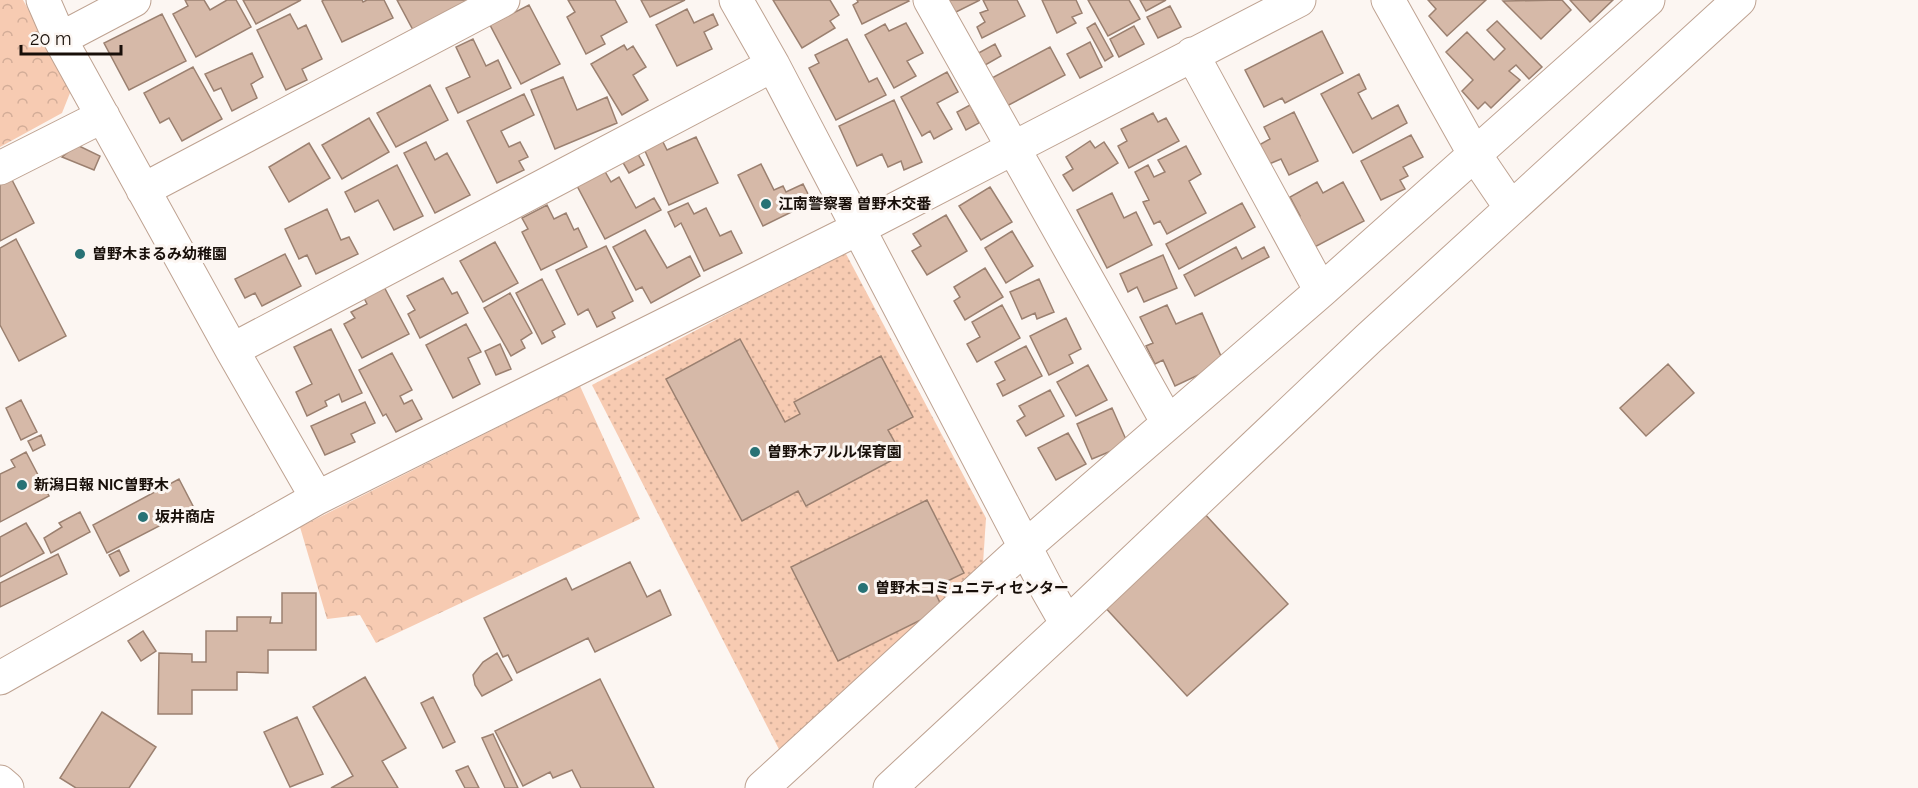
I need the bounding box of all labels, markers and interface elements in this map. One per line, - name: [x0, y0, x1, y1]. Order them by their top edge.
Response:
- scale bar: [21, 18, 122, 56]
- text: 20 m: [30, 28, 72, 49]
- place label: 江南警察署 曽野木交番: [778, 195, 932, 213]
- marker: 江南警察署 曽野木交番: [759, 197, 773, 211]
- place label: 曽野木まるみ幼稚園: [92, 245, 227, 263]
- marker: 曽野木まるみ幼稚園: [73, 247, 87, 261]
- place label: 曽野木アルル保育園: [767, 443, 902, 461]
- marker: 曽野木アルル保育園: [748, 445, 762, 459]
- place label: 新潟日報 NIC曽野木: [34, 476, 169, 494]
- marker: 新潟日報 NIC曽野木: [15, 478, 29, 492]
- place label: 坂井商店: [155, 508, 215, 526]
- marker: 坂井商店: [136, 510, 150, 524]
- place label: 曽野木コミュニティセンター: [875, 579, 1069, 597]
- marker: 曽野木コミュニティセンター: [856, 581, 870, 595]

